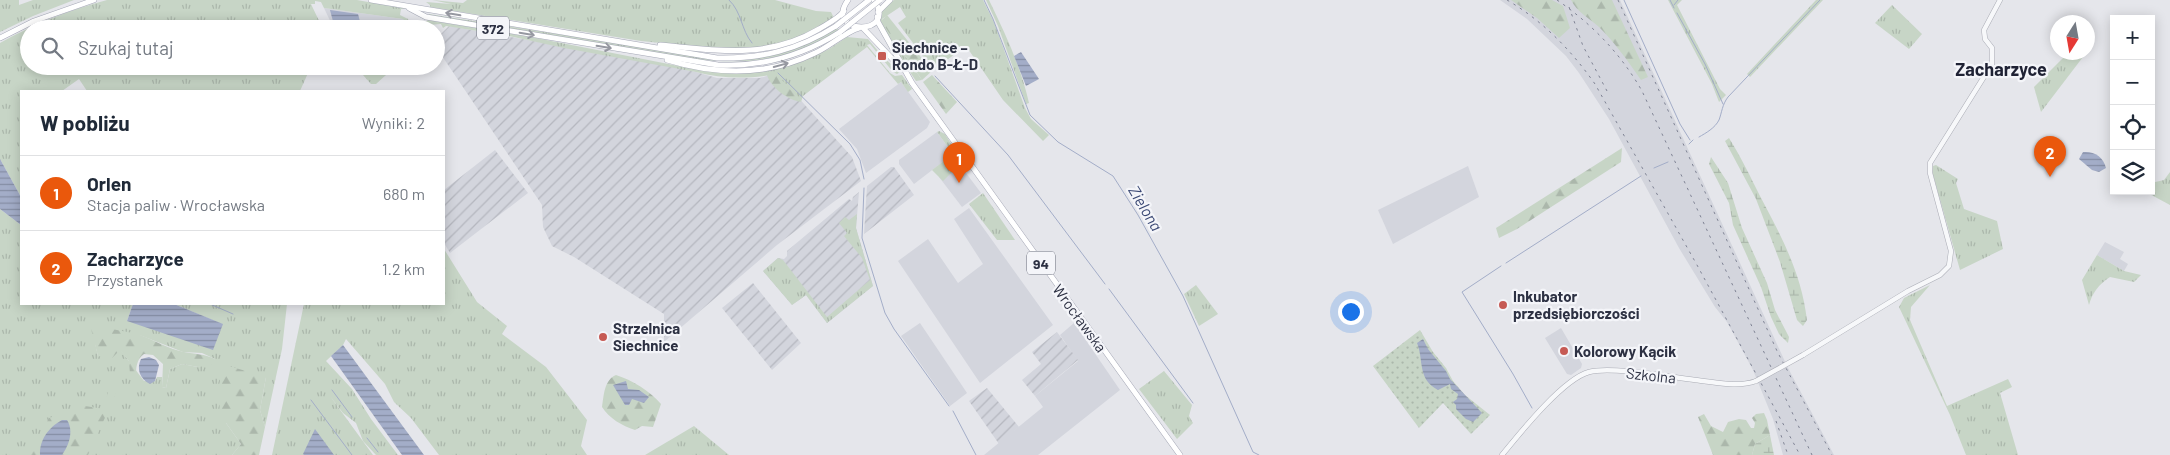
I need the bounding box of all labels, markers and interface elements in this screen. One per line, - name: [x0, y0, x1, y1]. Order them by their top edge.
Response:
- one-way arrow: [445, 8, 461, 18]
- north arrow: [2050, 15, 2095, 60]
- map controls: [2110, 15, 2155, 195]
- button: +: [2110, 15, 2155, 60]
- road number: 372: [477, 16, 509, 40]
- search box: [20, 20, 445, 75]
- one-way arrow: [519, 29, 535, 39]
- icon: search: [38, 34, 66, 62]
- text: Szukaj tutaj: [78, 36, 174, 59]
- place label: Siechnice – Rondo B-Ł-D: [892, 38, 978, 73]
- one-way arrow: [596, 42, 612, 52]
- marker: Siechnice – Rondo B-Ł-D: [876, 50, 888, 62]
- district label: Zacharzyce: [1955, 58, 2047, 80]
- one-way arrow: [773, 60, 789, 69]
- button: −: [2110, 60, 2155, 105]
- button: locate: [2110, 105, 2155, 150]
- text: W pobliżu: [40, 110, 130, 135]
- text: Wyniki: 2: [362, 113, 425, 132]
- pin: 2: [2034, 136, 2066, 177]
- pin: 1: [943, 142, 975, 183]
- button: layers: [2110, 150, 2155, 195]
- text: Orlen: [87, 172, 131, 195]
- water label: Zielona: [1125, 182, 1167, 234]
- text: 1: [53, 184, 59, 203]
- text: 680 m: [383, 184, 425, 203]
- text: Stacja paliw · Wrocławska: [87, 195, 265, 214]
- text: Zacharzyce: [87, 247, 184, 270]
- road number: 94: [1027, 252, 1055, 274]
- text: 2: [52, 259, 60, 278]
- text: 1.2 km: [382, 259, 425, 278]
- text: Przystanek: [87, 270, 163, 289]
- street label: Wrocławska: [1049, 280, 1111, 356]
- place label: Inkubator przedsiębiorczości: [1513, 287, 1640, 322]
- your location: [1338, 299, 1364, 325]
- marker: Inkubator przedsiębiorczości: [1497, 299, 1509, 311]
- place label: Strzelnica Siechnice: [613, 319, 680, 354]
- marker: Strzelnica Siechnice: [597, 331, 609, 343]
- place label: Kolorowy Kącik: [1574, 342, 1676, 360]
- marker: Kolorowy Kącik: [1558, 345, 1570, 357]
- street label: Szkolna: [1625, 363, 1677, 387]

